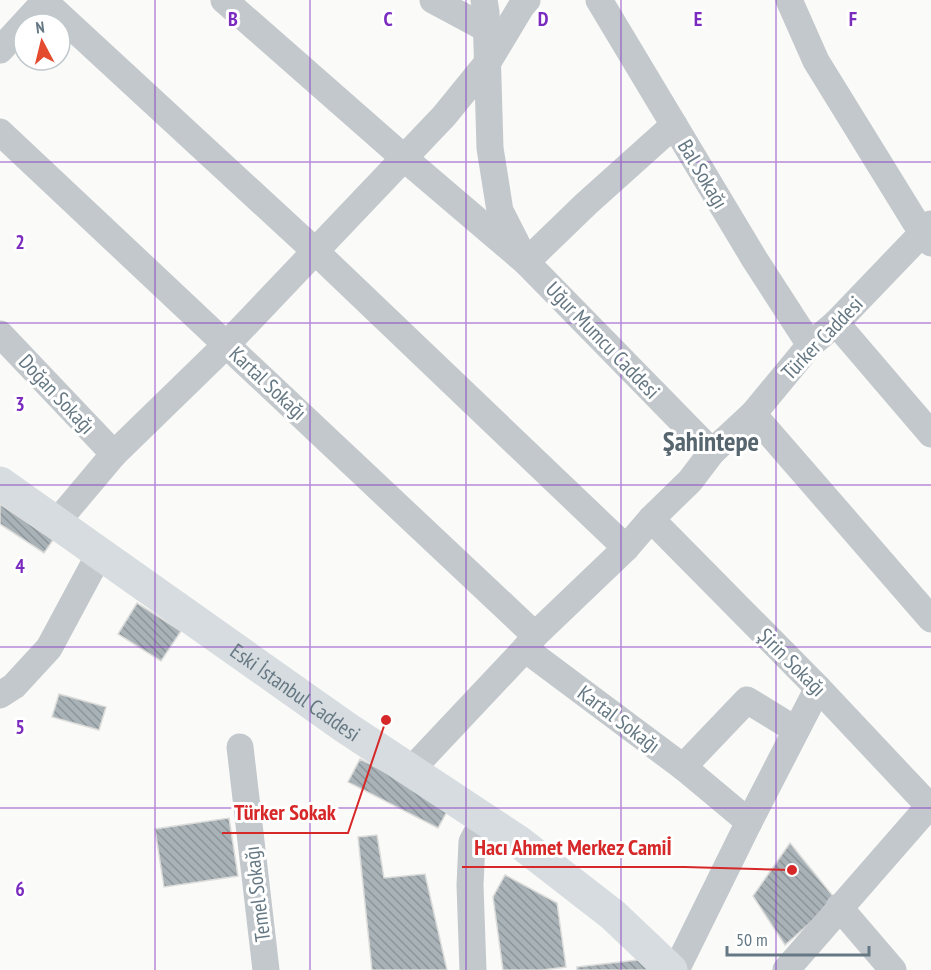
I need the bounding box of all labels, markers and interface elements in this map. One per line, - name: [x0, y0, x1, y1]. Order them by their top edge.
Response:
- text: B: [228, 6, 238, 32]
- text: C: [383, 6, 393, 32]
- text: D: [538, 6, 549, 32]
- text: E: [694, 6, 702, 32]
- text: F: [849, 6, 857, 32]
- north arrow: [12, 12, 72, 72]
- text: N: [35, 17, 46, 38]
- street label: Bal Sokağı: [672, 135, 734, 213]
- text: 2: [15, 229, 25, 255]
- street label: Uğur Mumcu Caddesi: [540, 276, 666, 404]
- street label: Türker Caddesi: [775, 290, 869, 386]
- street label: Kartal Sokağı: [224, 340, 312, 426]
- street label: Doğan Sokağı: [13, 348, 101, 440]
- text: 3: [15, 391, 25, 417]
- district label: Şahintepe: [663, 424, 759, 458]
- text: 4: [15, 553, 25, 579]
- street label: Şirin Sokağı: [752, 622, 832, 702]
- street label: Eski İstanbul Caddesi: [225, 637, 366, 747]
- street label: Kartal Sokağı: [572, 679, 666, 759]
- text: 5: [15, 714, 25, 740]
- callout: Türker Sokak: [222, 793, 348, 833]
- text: Türker Sokak: [234, 798, 337, 826]
- callout: Hacı Ahmet Merkez Camiİ: [462, 827, 685, 867]
- text: Hacı Ahmet Merkez Camiİ: [474, 833, 672, 861]
- street label: Temel Sokağı: [238, 845, 276, 943]
- text: 6: [15, 876, 25, 902]
- scale bar: [727, 919, 870, 957]
- text: 50 m: [736, 928, 768, 951]

